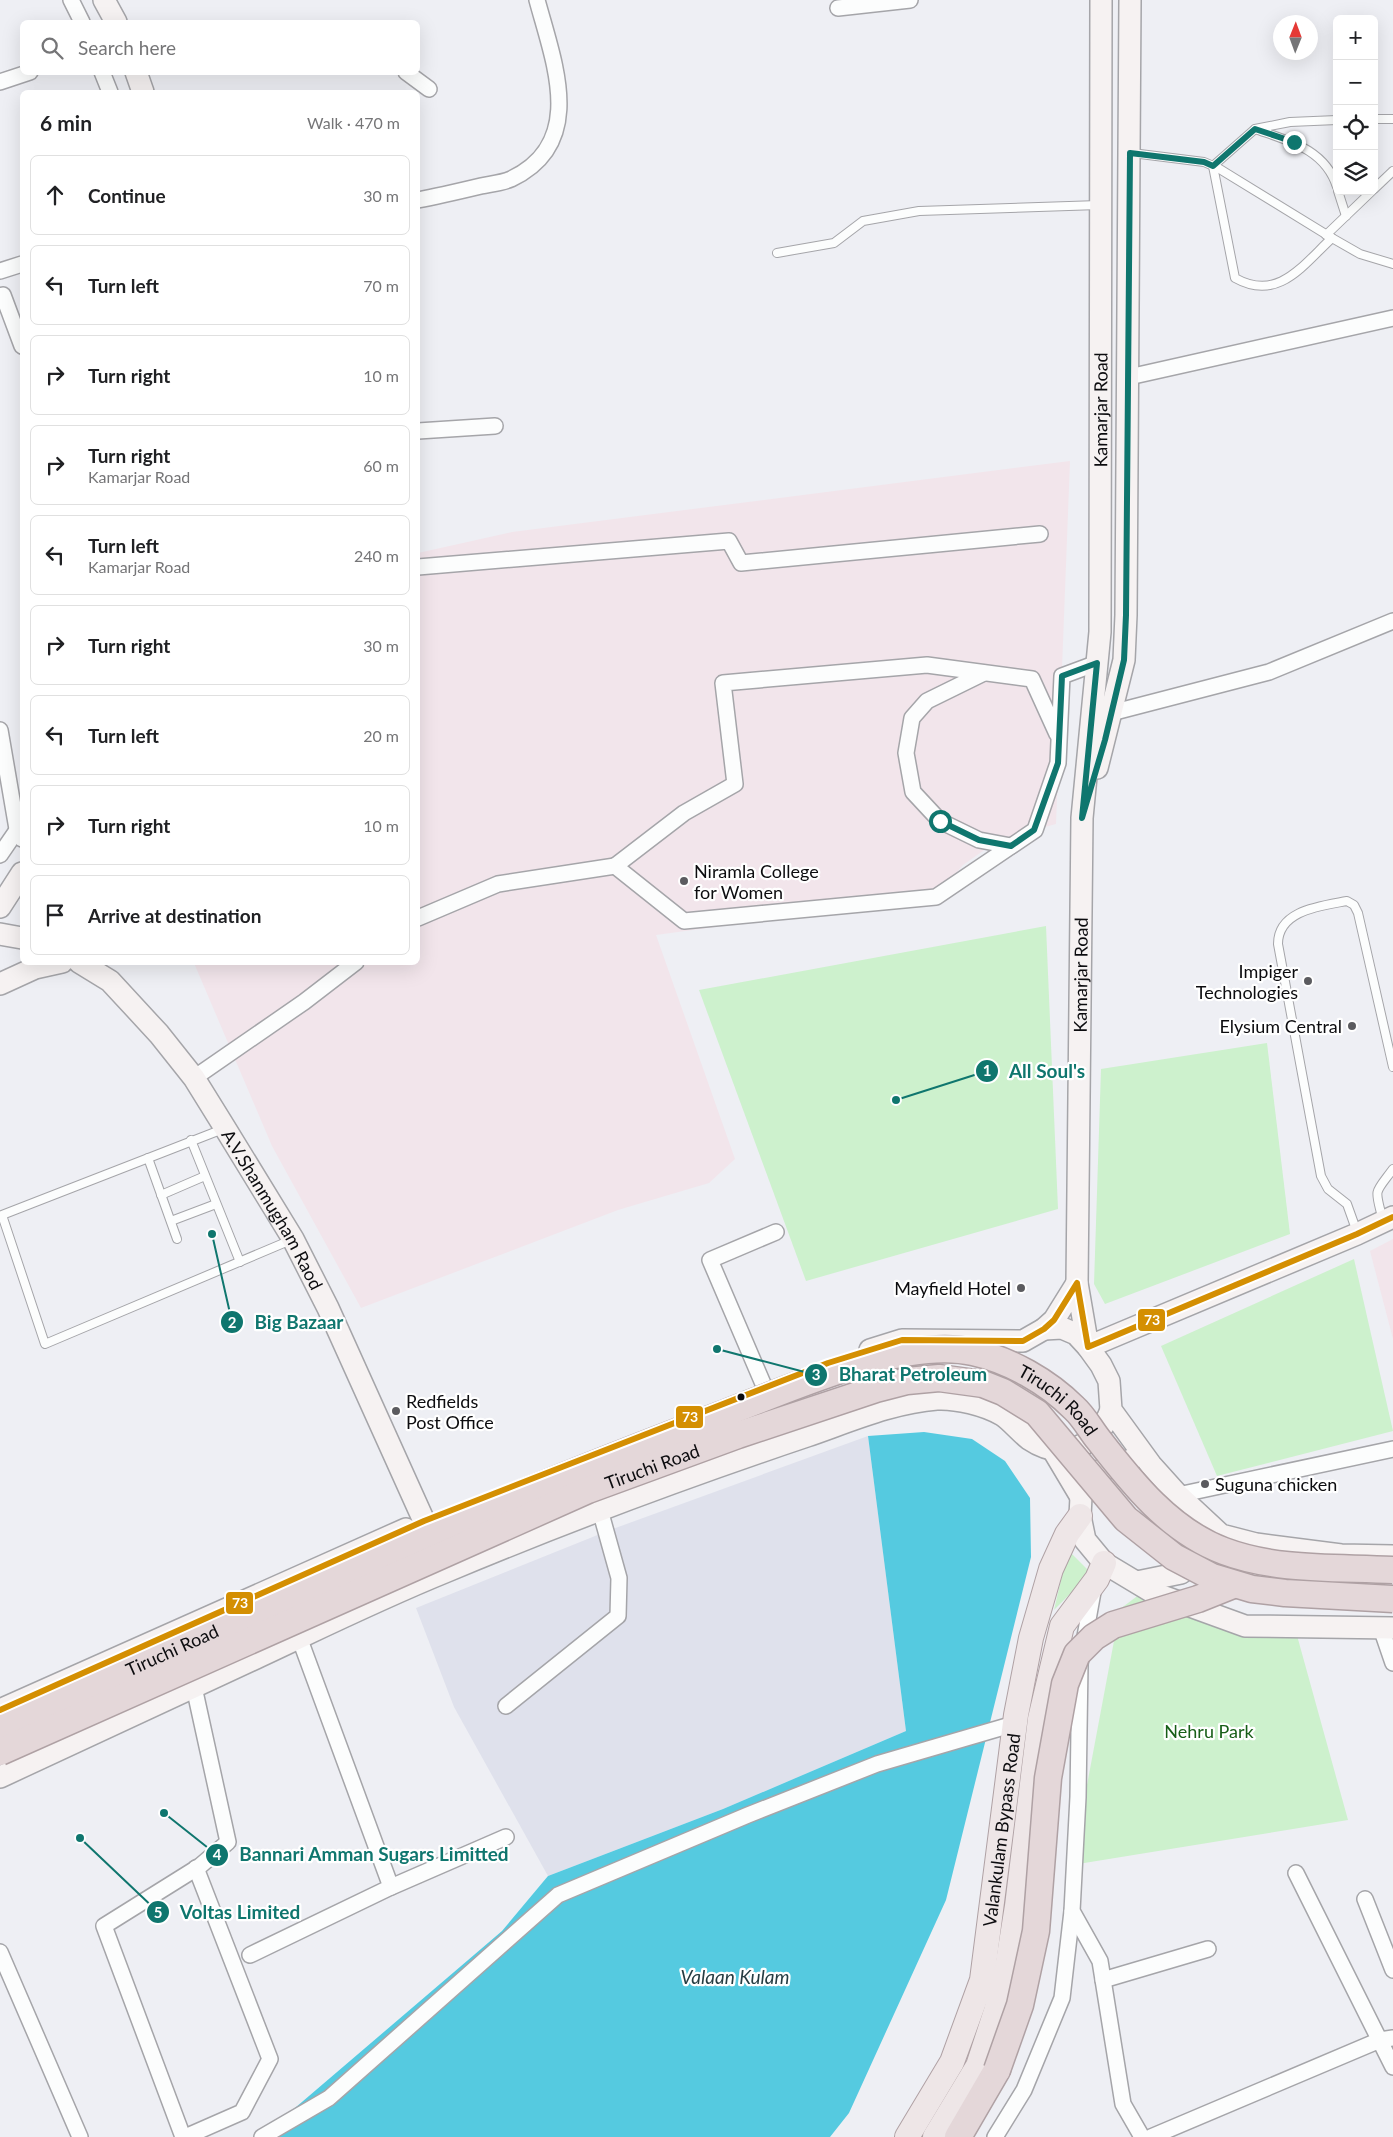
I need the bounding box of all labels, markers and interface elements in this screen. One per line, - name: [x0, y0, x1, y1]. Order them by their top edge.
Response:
- north arrow: [1273, 15, 1318, 60]
- map controls: [1333, 15, 1378, 195]
- button: +: [1333, 15, 1378, 60]
- search box: [20, 20, 420, 75]
- icon: search: [38, 34, 66, 62]
- text: Search here: [78, 36, 176, 59]
- button: −: [1333, 60, 1378, 105]
- button: locate: [1333, 105, 1378, 150]
- text: 6 min: [40, 110, 92, 135]
- text: Walk · 470 m: [307, 113, 400, 132]
- route end: [1283, 131, 1306, 154]
- button: layers: [1333, 150, 1378, 195]
- icon: ahead: [41, 181, 69, 209]
- text: Continue: [88, 184, 166, 207]
- text: 30 m: [363, 186, 399, 205]
- icon: left: [41, 271, 69, 299]
- text: Turn left: [88, 274, 159, 297]
- text: 70 m: [363, 276, 399, 295]
- street label: Kamarjar Road: [1089, 352, 1111, 468]
- icon: right: [41, 361, 69, 389]
- text: Turn right: [88, 364, 170, 387]
- text: 10 m: [363, 366, 399, 385]
- text: Turn right: [88, 444, 170, 467]
- icon: right: [41, 451, 69, 479]
- text: 60 m: [363, 456, 399, 475]
- text: Kamarjar Road: [88, 467, 190, 486]
- text: Turn left: [88, 534, 159, 557]
- icon: left: [41, 541, 69, 569]
- text: 240 m: [354, 546, 399, 565]
- text: Kamarjar Road: [88, 557, 190, 576]
- icon: right: [41, 631, 69, 659]
- text: Turn right: [88, 634, 170, 657]
- text: 30 m: [363, 636, 399, 655]
- icon: left: [41, 721, 69, 749]
- text: Turn left: [88, 724, 159, 747]
- text: 20 m: [363, 726, 399, 745]
- route start: [929, 810, 952, 833]
- icon: right: [41, 811, 69, 839]
- text: Turn right: [88, 814, 170, 837]
- text: 10 m: [363, 816, 399, 835]
- place label: Niramla College for Women: [694, 860, 819, 903]
- marker: Niramla College for Women: [678, 875, 690, 887]
- icon: arrive: [41, 901, 69, 929]
- text: Arrive at destination: [88, 904, 261, 927]
- street label: Kamarjar Road: [1069, 917, 1092, 1033]
- place label: Impiger Technologies: [1196, 960, 1298, 1003]
- marker: Impiger Technologies: [1302, 975, 1314, 987]
- place label: Elysium Central: [1219, 1015, 1342, 1037]
- marker: Elysium Central: [1346, 1020, 1358, 1032]
- callout: All Soul's: [974, 1054, 1095, 1088]
- text: All Soul's: [1008, 1059, 1085, 1082]
- text: 1: [983, 1061, 991, 1079]
- street label: A.V.Shanmugham Raod: [217, 1125, 328, 1293]
- place label: Mayfield Hotel: [894, 1277, 1011, 1299]
- marker: Mayfield Hotel: [1015, 1282, 1027, 1294]
- callout: Big Bazaar: [219, 1305, 353, 1339]
- line badge: 73: [1137, 1308, 1166, 1332]
- text: Big Bazaar: [255, 1310, 344, 1333]
- text: 73: [1144, 1311, 1160, 1328]
- text: 2: [228, 1313, 237, 1331]
- callout: Bharat Petroleum: [804, 1358, 997, 1392]
- street label: Tiruchi Road: [1015, 1359, 1103, 1440]
- text: Bharat Petroleum: [839, 1362, 987, 1385]
- text: 3: [812, 1365, 820, 1383]
- place label: Redfields Post Office: [406, 1390, 494, 1433]
- unlabelled marker: [736, 1392, 746, 1402]
- marker: Redfields Post Office: [390, 1405, 402, 1417]
- line badge: 73: [675, 1405, 704, 1429]
- text: 73: [682, 1408, 698, 1425]
- street label: Tiruchi Road: [602, 1439, 702, 1494]
- place label: Suguna chicken: [1215, 1473, 1337, 1495]
- marker: Suguna chicken: [1199, 1478, 1211, 1490]
- line badge: 73: [225, 1591, 254, 1615]
- text: 73: [232, 1594, 248, 1611]
- street label: Tiruchi Road: [122, 1619, 222, 1680]
- park label: Nehru Park: [1164, 1720, 1255, 1742]
- street label: Valankulam Bypass Road: [978, 1732, 1025, 1928]
- callout: Bannari Amman Sugars Limitted: [204, 1838, 519, 1872]
- text: Bannari Amman Sugars Limitted: [239, 1842, 509, 1865]
- text: 4: [213, 1845, 222, 1863]
- callout: Voltas Limited: [145, 1895, 310, 1929]
- text: Voltas Limited: [179, 1900, 300, 1923]
- text: 5: [154, 1903, 162, 1921]
- water label: Valaan Kulam: [681, 1965, 789, 1988]

